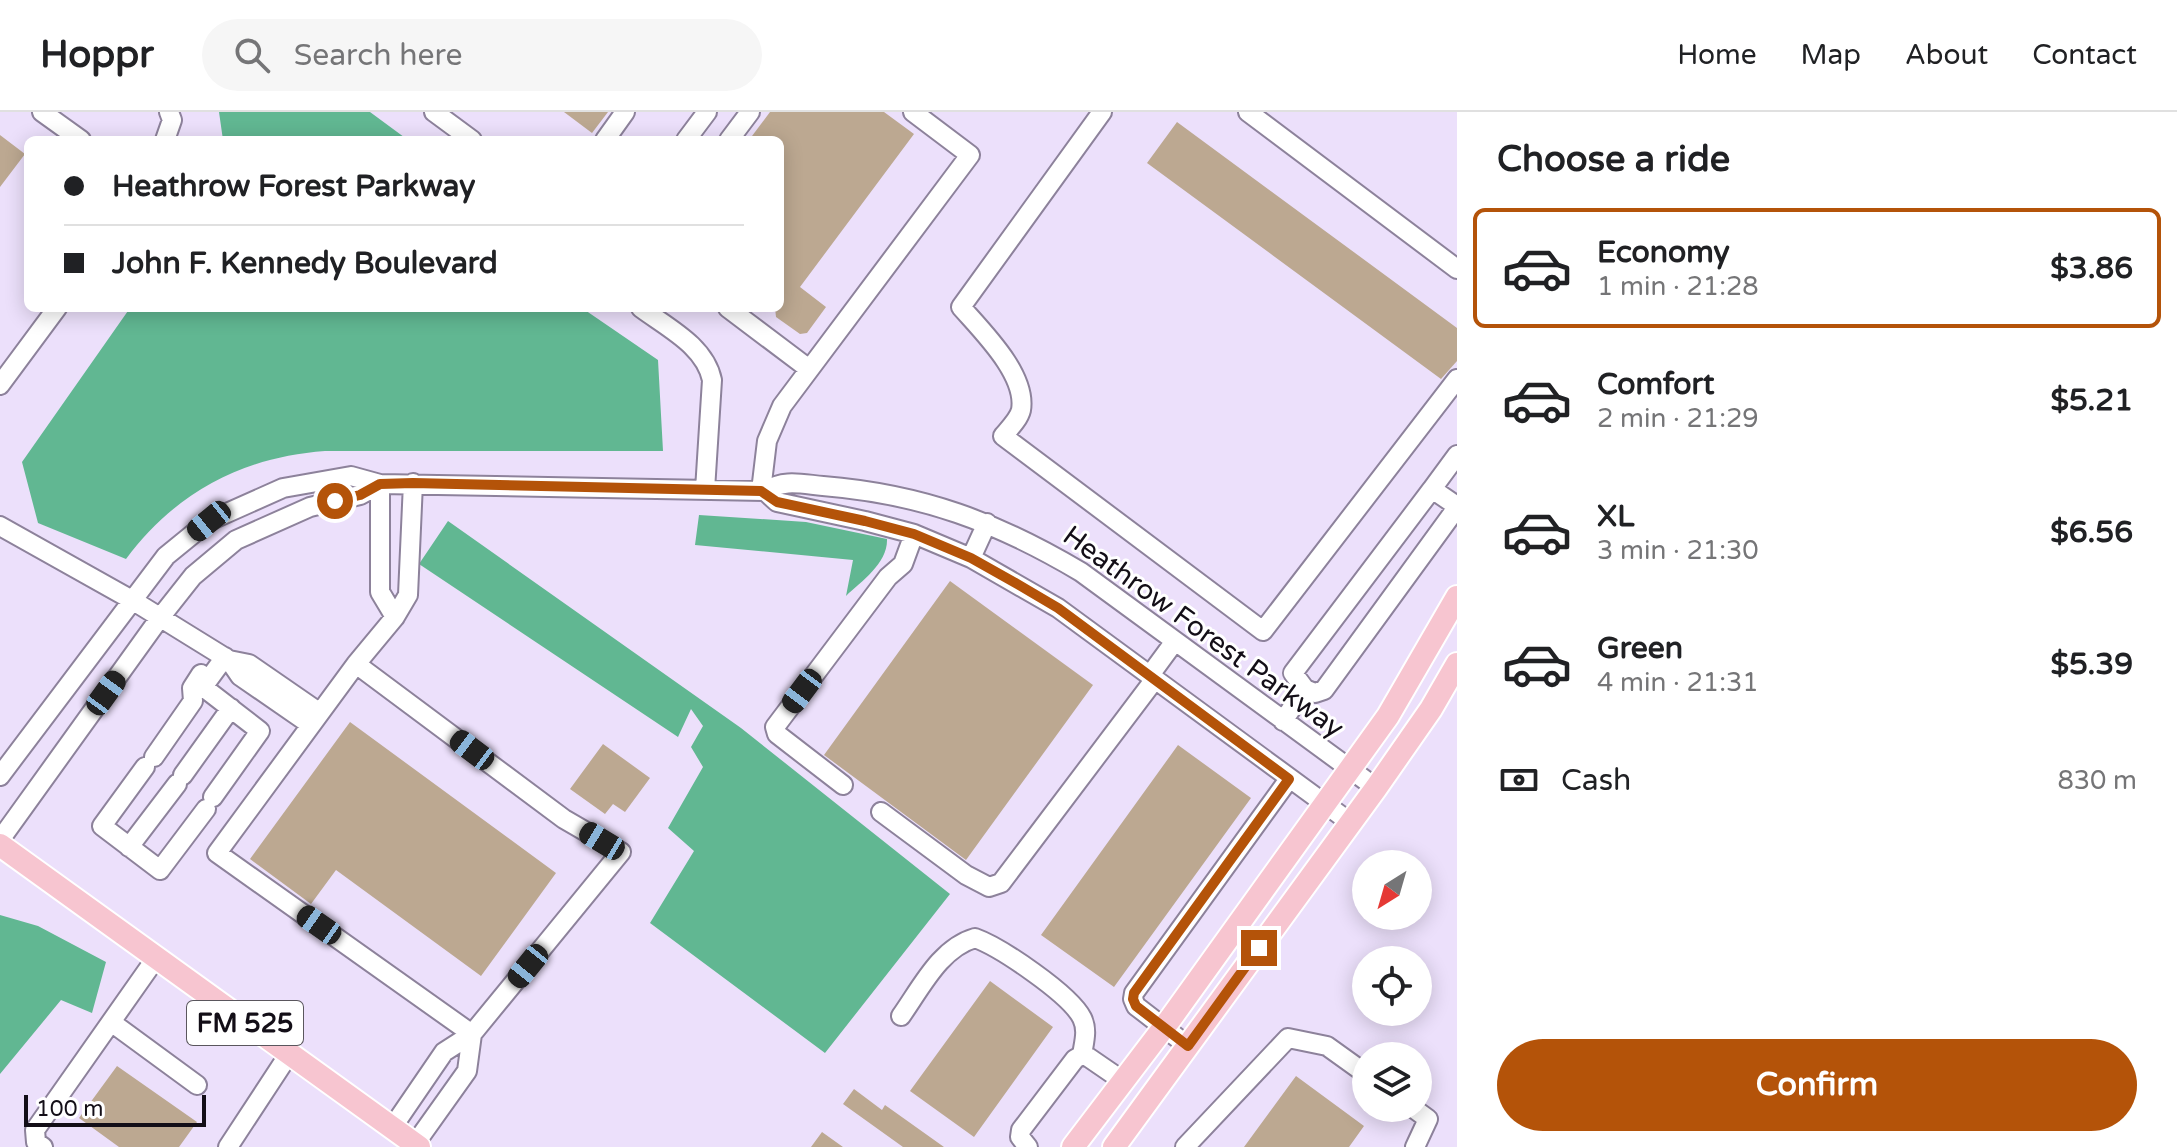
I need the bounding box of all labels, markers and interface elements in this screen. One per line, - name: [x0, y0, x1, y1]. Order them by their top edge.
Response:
- search box: [202, 19, 762, 91]
- text: Hoppr: [40, 32, 154, 78]
- icon: search: [230, 33, 274, 77]
- text: Search here: [294, 37, 462, 74]
- text: Home: [1677, 38, 1757, 72]
- text: Map: [1801, 38, 1861, 72]
- text: About: [1905, 38, 1988, 72]
- text: Contact: [2032, 38, 2137, 72]
- text: Choose a ride: [1497, 138, 1730, 181]
- text: Heathrow Forest Parkway: [112, 168, 475, 205]
- icon: car: [1501, 232, 1573, 304]
- text: Economy: [1597, 234, 1730, 271]
- text: John F. Kennedy Boulevard: [112, 245, 498, 282]
- text: $3.86: [2050, 250, 2133, 287]
- text: 1 min · 21:28: [1597, 271, 1759, 302]
- icon: car: [1501, 364, 1573, 436]
- text: Comfort: [1597, 366, 1715, 403]
- text: $5.21: [2051, 382, 2133, 419]
- text: 2 min · 21:29: [1597, 403, 1759, 434]
- route start: [317, 483, 353, 519]
- icon: car: [1501, 496, 1573, 568]
- car: [183, 497, 235, 545]
- text: XL: [1597, 498, 1634, 535]
- text: $6.56: [2050, 514, 2133, 551]
- street label: Heathrow Forest Parkway: [1056, 518, 1351, 745]
- text: 3 min · 21:30: [1597, 535, 1759, 566]
- icon: car: [1501, 628, 1573, 700]
- text: Green: [1597, 630, 1683, 667]
- text: $5.39: [2051, 646, 2133, 683]
- car: [778, 665, 826, 717]
- car: [82, 667, 130, 719]
- text: 4 min · 21:31: [1597, 667, 1759, 698]
- car: [446, 726, 498, 774]
- icon: cash: [1497, 758, 1541, 802]
- text: Cash: [1561, 762, 1631, 799]
- text: 830 m: [2057, 765, 2137, 796]
- car: [575, 818, 629, 864]
- north arrow: [1352, 850, 1432, 930]
- map controls: [1352, 850, 1432, 1122]
- car: [292, 901, 346, 949]
- route end: [1241, 930, 1277, 966]
- car: [504, 940, 552, 992]
- button: locate: [1352, 946, 1432, 1026]
- road number: FM 525: [187, 1001, 303, 1045]
- button: Confirm: [1497, 1039, 2137, 1131]
- button: layers: [1352, 1042, 1432, 1122]
- scale bar: [24, 1091, 206, 1127]
- text: 100 m: [36, 1096, 103, 1122]

